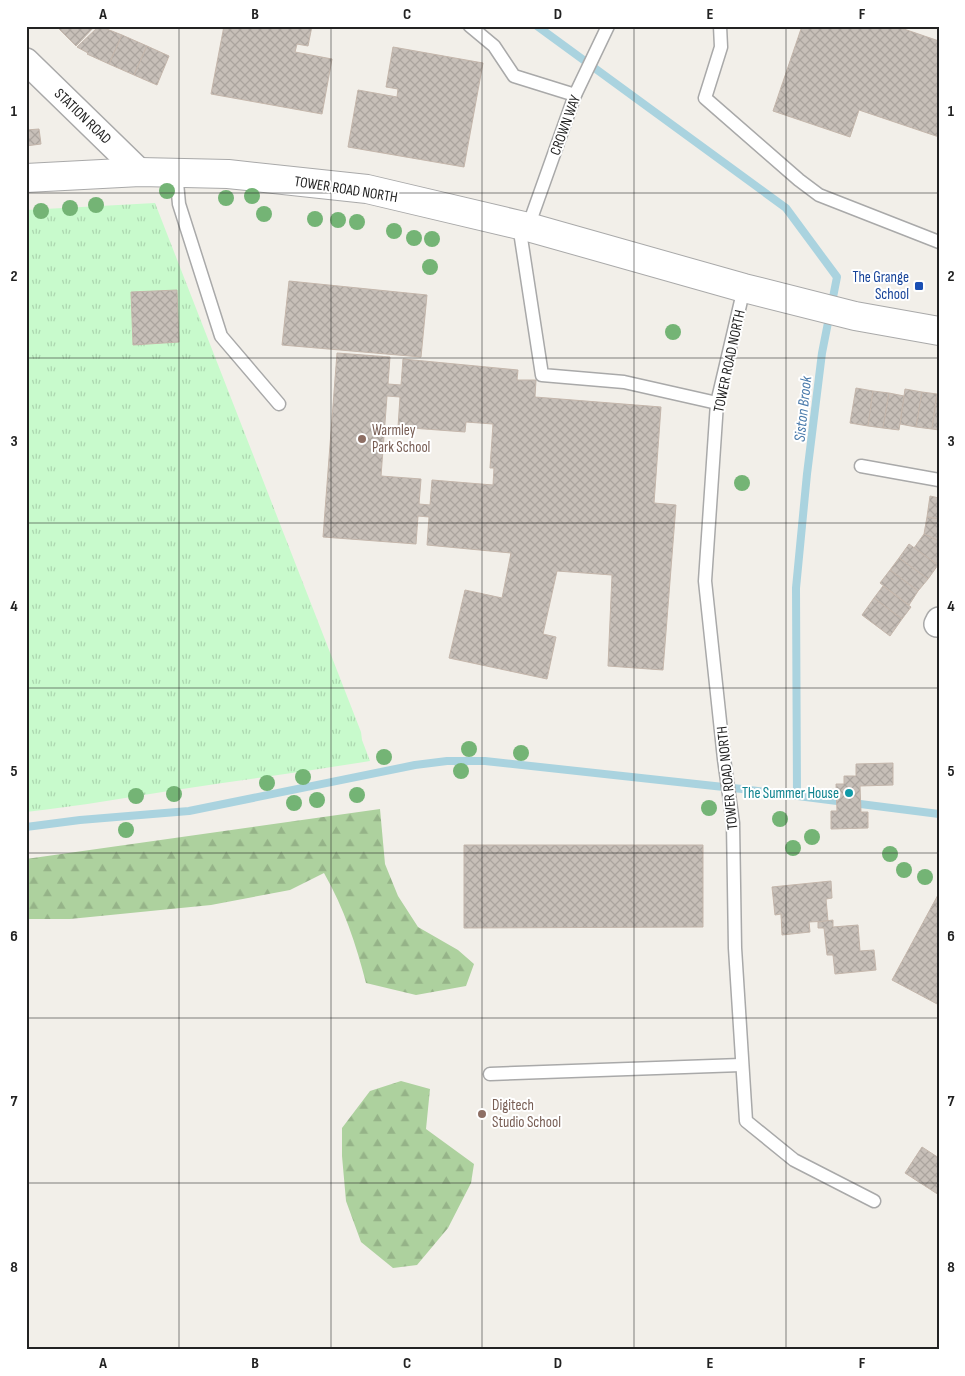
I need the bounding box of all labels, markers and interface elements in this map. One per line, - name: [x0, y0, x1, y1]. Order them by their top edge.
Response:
- text: A: [98, 5, 107, 24]
- text: B: [251, 5, 259, 24]
- text: C: [403, 5, 411, 24]
- text: D: [554, 5, 562, 24]
- text: E: [707, 5, 714, 24]
- text: F: [859, 5, 866, 24]
- street label: STATION ROAD: [50, 84, 115, 148]
- street label: CROWN WAY: [546, 92, 585, 158]
- text: 1: [11, 102, 18, 121]
- text: 1: [948, 102, 955, 121]
- street label: TOWER ROAD NORTH: [293, 172, 399, 207]
- text: 2: [10, 267, 18, 286]
- text: 2: [947, 267, 955, 286]
- place label: The Grange School: [852, 268, 909, 304]
- marker: The Grange School: [913, 280, 925, 292]
- street label: TOWER ROAD NORTH: [709, 308, 750, 414]
- water label: Siston Brook: [791, 374, 816, 443]
- place label: Warmley Park School: [372, 421, 430, 457]
- text: 3: [10, 432, 18, 451]
- text: 3: [947, 432, 955, 451]
- marker: Warmley Park School: [356, 433, 368, 445]
- text: 4: [10, 597, 18, 616]
- text: 4: [947, 597, 955, 616]
- street label: TOWER ROAD NORTH: [713, 725, 742, 831]
- text: 5: [10, 762, 18, 781]
- text: 5: [947, 762, 955, 781]
- place label: The Summer House: [742, 784, 839, 803]
- marker: The Summer House: [843, 787, 855, 799]
- text: 6: [10, 927, 18, 946]
- text: 6: [947, 927, 955, 946]
- text: 7: [11, 1092, 18, 1111]
- text: 7: [948, 1092, 955, 1111]
- place label: Digitech Studio School: [492, 1096, 561, 1132]
- marker: Digitech Studio School: [476, 1108, 488, 1120]
- text: 8: [10, 1258, 18, 1277]
- text: 8: [947, 1258, 955, 1277]
- text: A: [98, 1354, 107, 1373]
- text: B: [251, 1354, 259, 1373]
- text: C: [403, 1354, 411, 1373]
- text: D: [554, 1354, 562, 1373]
- text: E: [707, 1354, 714, 1373]
- text: F: [859, 1354, 866, 1373]

